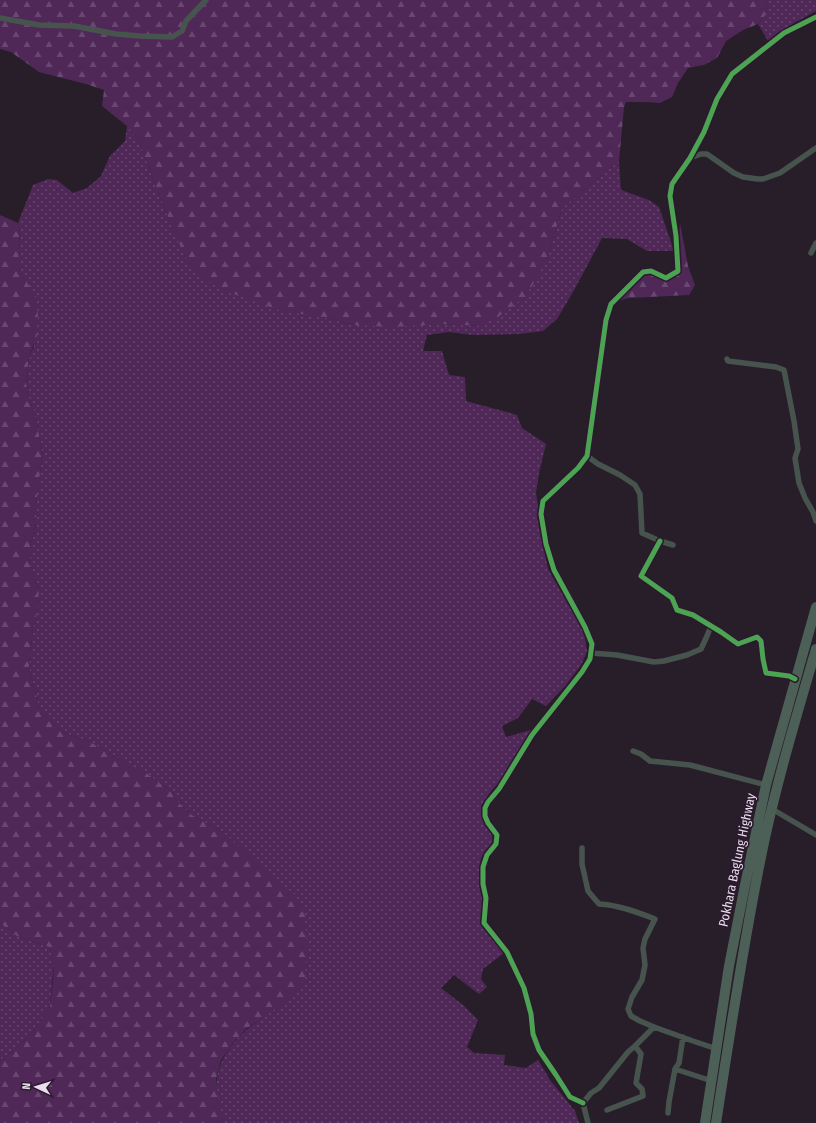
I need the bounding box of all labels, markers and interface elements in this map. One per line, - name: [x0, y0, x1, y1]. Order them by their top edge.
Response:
- street label: Pokhara Baglung Highway: [716, 792, 759, 928]
- north arrow: [16, 1067, 56, 1107]
- text: N: [20, 1083, 33, 1090]

